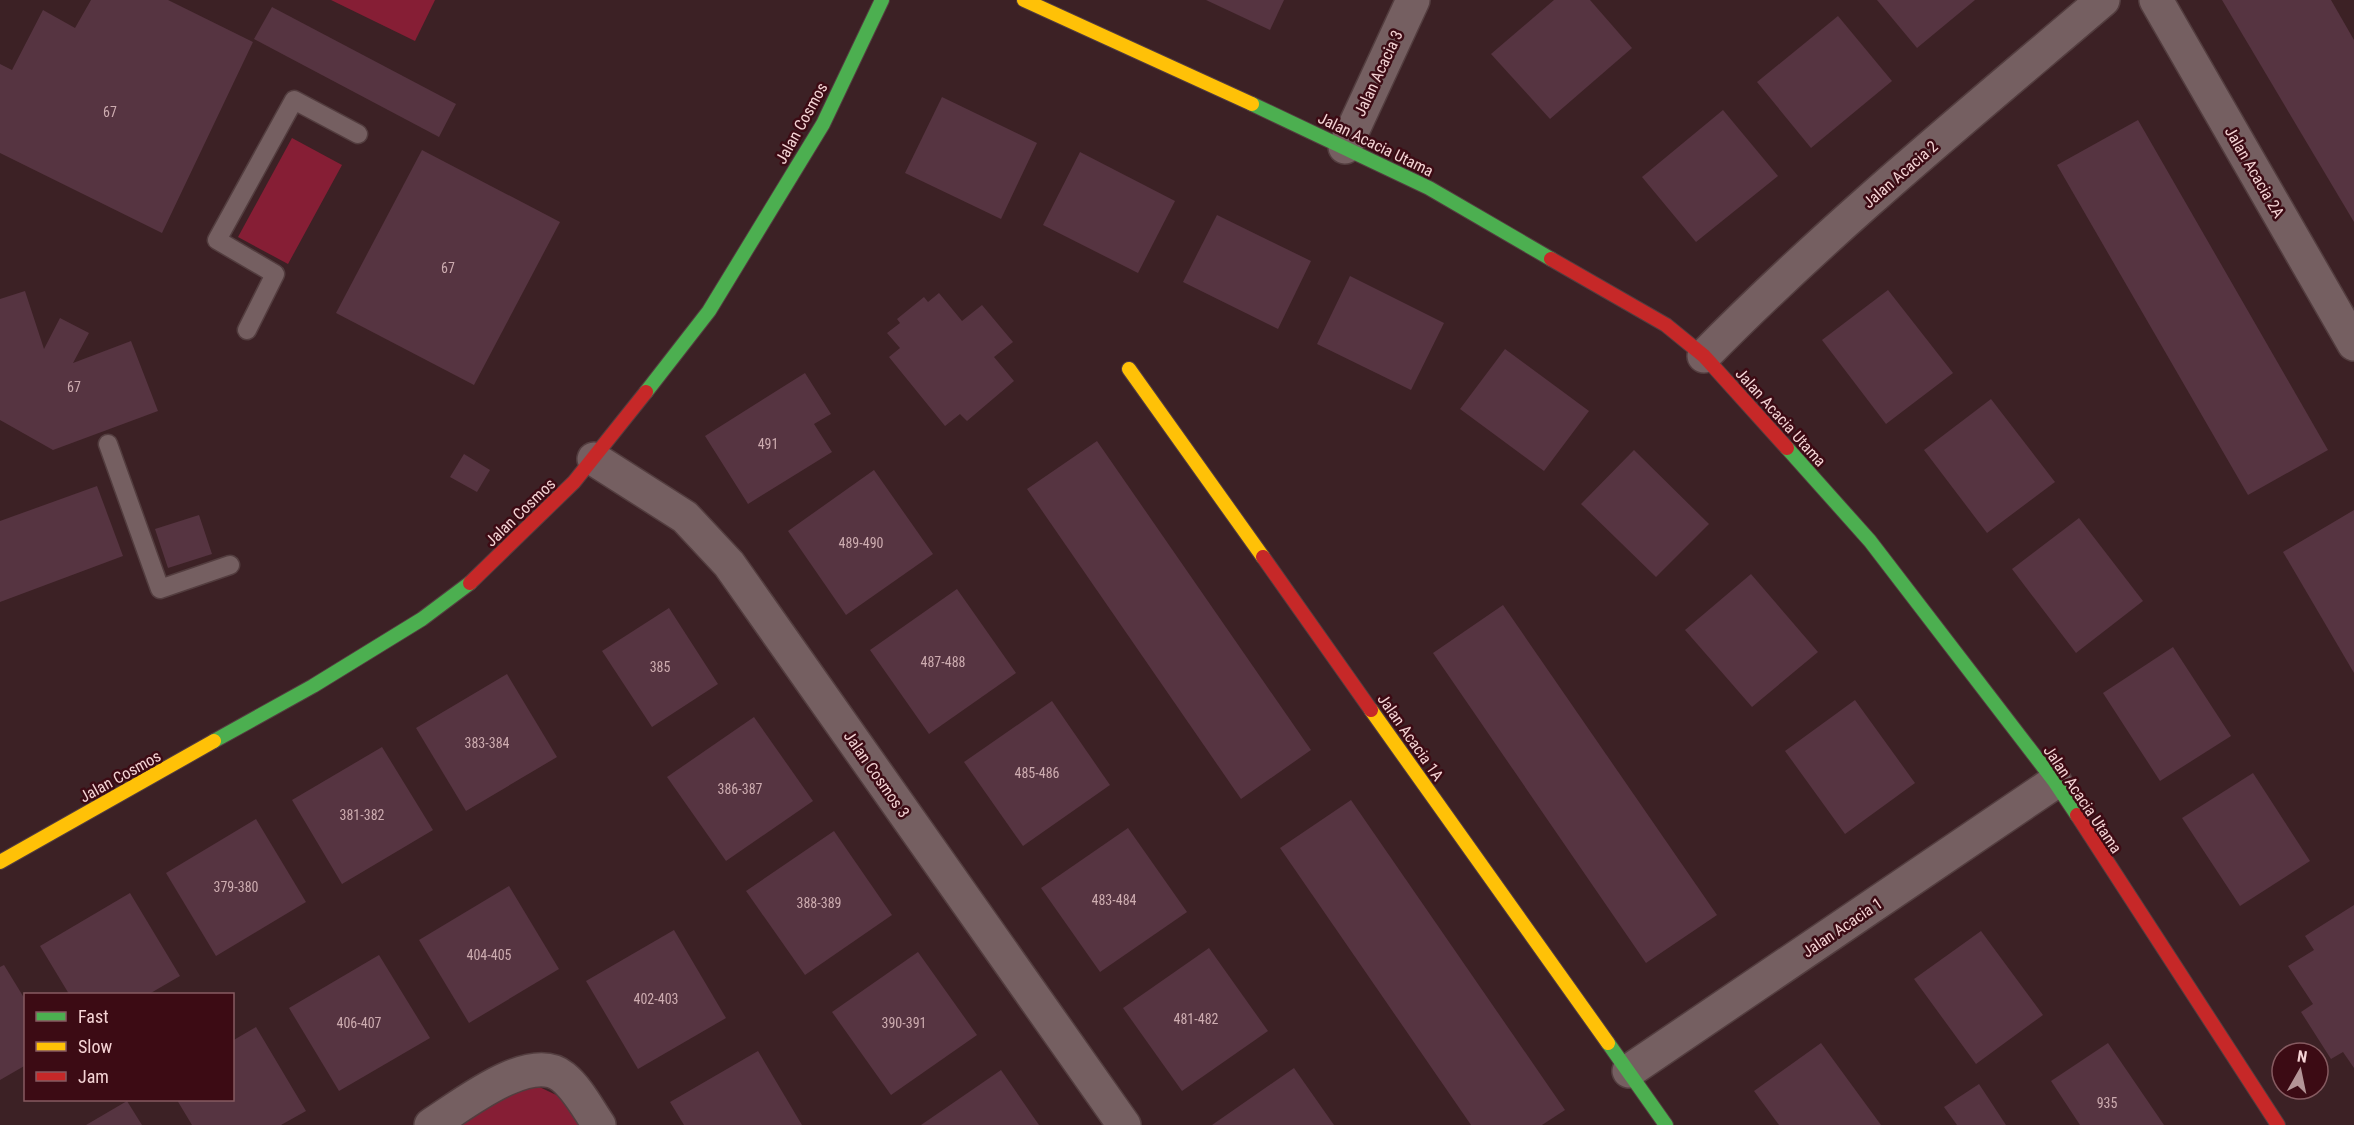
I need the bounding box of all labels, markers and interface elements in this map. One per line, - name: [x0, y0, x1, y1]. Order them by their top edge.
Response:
- street label: Jalan Acacia 3: [1350, 27, 1407, 119]
- street label: Jalan Cosmos: [771, 79, 832, 167]
- house number: 67: [103, 104, 117, 120]
- street label: Jalan Acacia Utama: [1315, 108, 1437, 181]
- street label: Jalan Acacia 2A: [2221, 123, 2288, 221]
- street label: Jalan Acacia 2: [1859, 137, 1942, 212]
- house number: 67: [441, 260, 455, 276]
- street label: Jalan Acacia Utama: [1731, 364, 1830, 470]
- house number: 67: [67, 379, 81, 395]
- house number: 491: [758, 436, 778, 452]
- street label: Jalan Cosmos: [481, 474, 559, 550]
- house number: 489-490: [839, 535, 884, 551]
- house number: 487-488: [921, 654, 966, 670]
- house number: 385: [650, 659, 670, 675]
- street label: Jalan Acacia 1A: [1374, 690, 1448, 784]
- street label: Jalan Cosmos 3: [840, 727, 913, 821]
- house number: 383-384: [465, 735, 510, 751]
- street label: Jalan Acacia Utama: [2039, 742, 2126, 857]
- street label: Jalan Cosmos: [76, 746, 164, 807]
- house number: 485-486: [1015, 765, 1060, 781]
- house number: 386-387: [718, 781, 763, 797]
- house number: 381-382: [340, 807, 385, 823]
- house number: 379-380: [214, 879, 259, 895]
- house number: 483-484: [1092, 892, 1137, 908]
- street label: Jalan Acacia 1: [1799, 894, 1886, 961]
- house number: 388-389: [797, 895, 841, 911]
- house number: 404-405: [467, 947, 512, 963]
- house number: 402-403: [634, 991, 678, 1007]
- legend: [24, 993, 234, 1101]
- text: Fast: [78, 1006, 109, 1027]
- house number: 481-482: [1174, 1011, 1219, 1027]
- house number: 406-407: [337, 1015, 382, 1031]
- house number: 390-391: [882, 1015, 926, 1031]
- text: Slow: [78, 1036, 113, 1057]
- north arrow: [2270, 1041, 2330, 1101]
- text: N: [2296, 1047, 2309, 1067]
- text: Jam: [78, 1066, 109, 1087]
- house number: 935: [2097, 1095, 2117, 1111]

